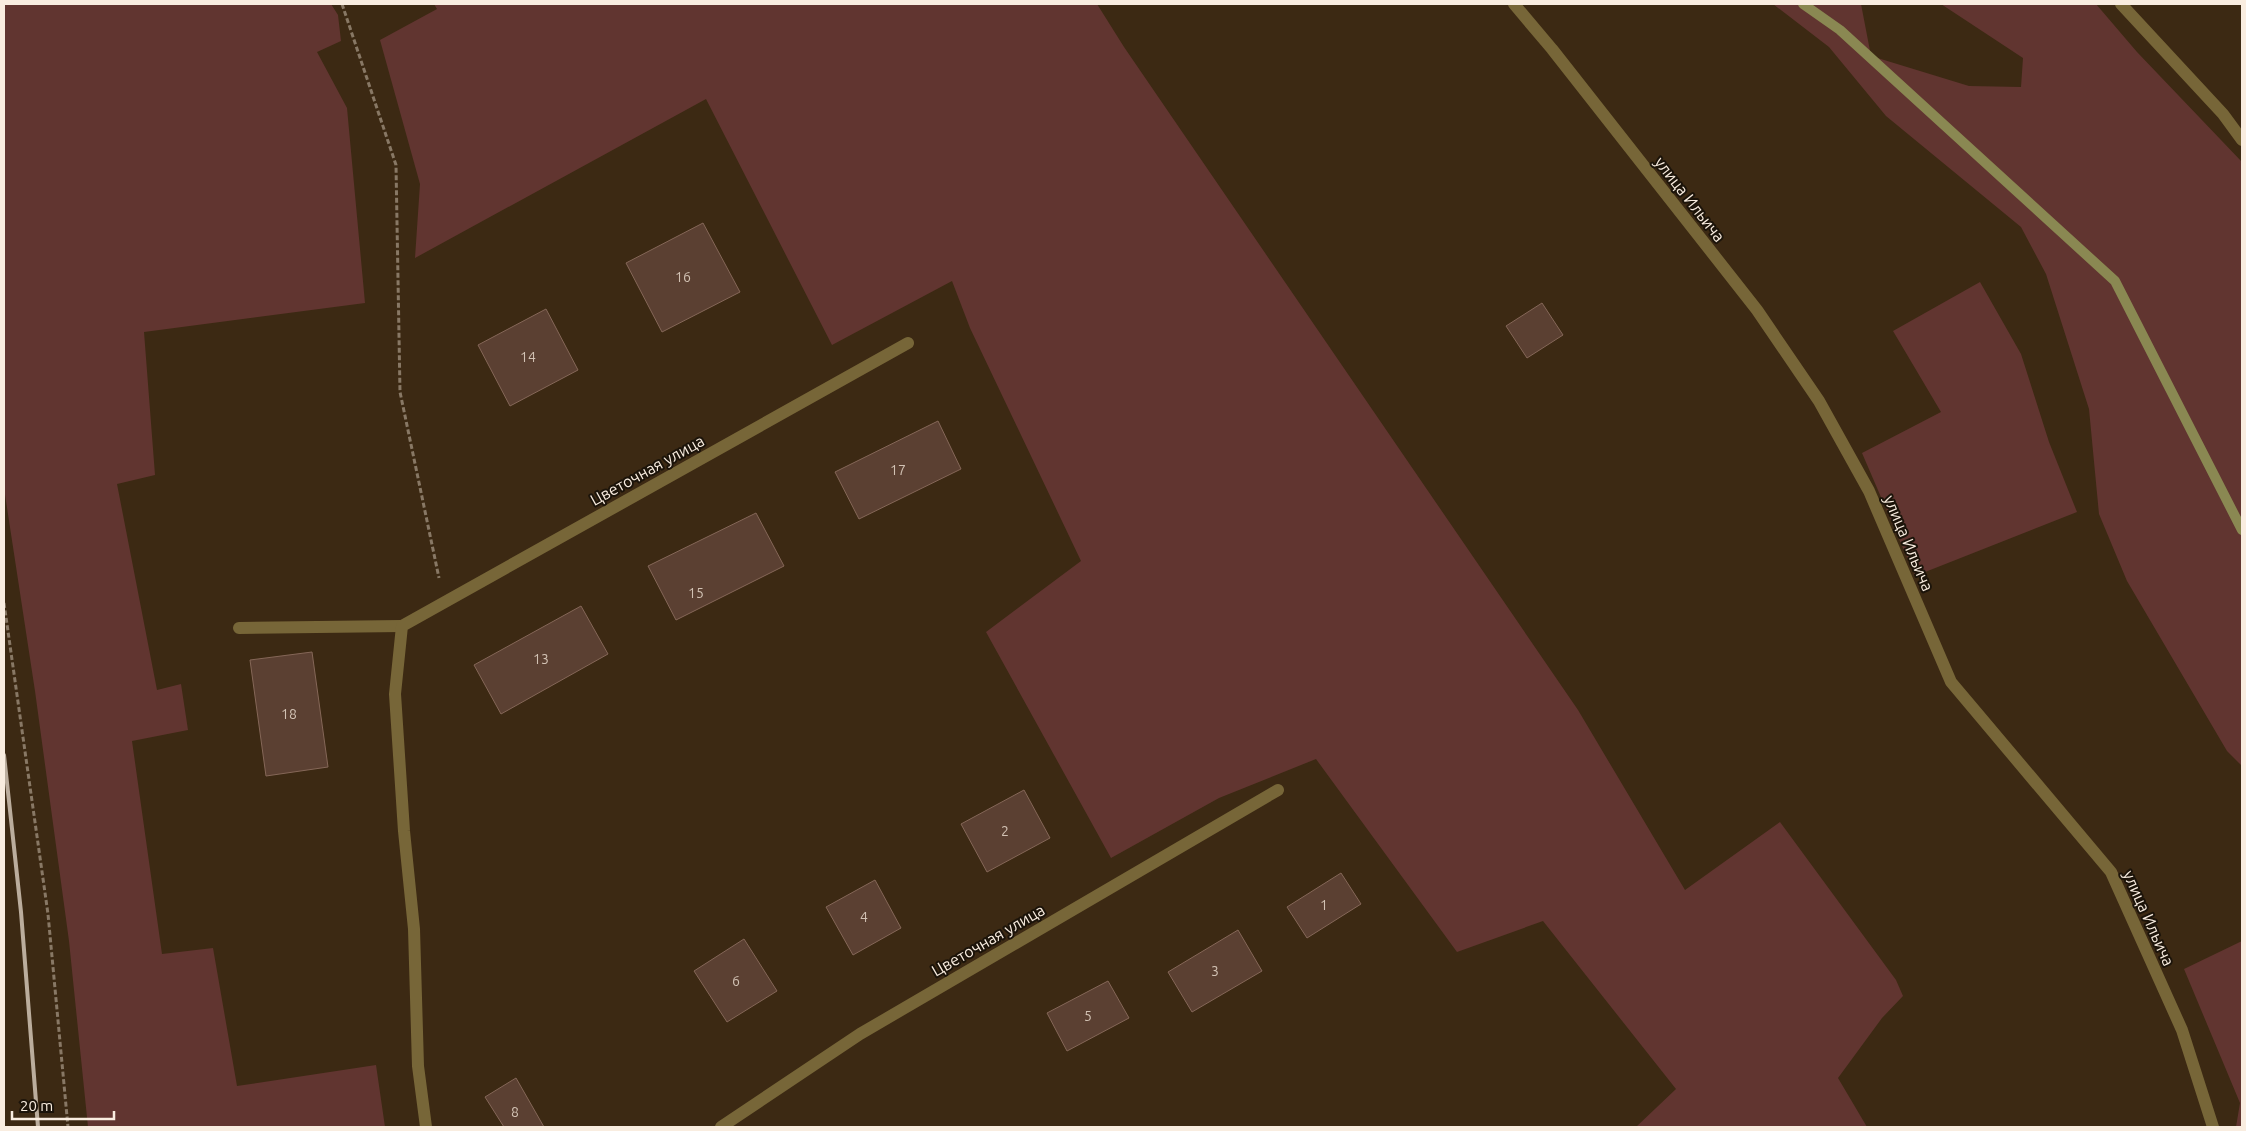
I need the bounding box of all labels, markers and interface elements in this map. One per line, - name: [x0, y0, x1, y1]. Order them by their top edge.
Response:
- street label: улица Ильича: [1651, 153, 1729, 245]
- house number: 16: [675, 269, 691, 285]
- house number: 14: [520, 349, 536, 365]
- street label: Цветочная улица: [587, 431, 707, 509]
- house number: 17: [890, 462, 906, 478]
- street label: улица Ильича: [1881, 492, 1937, 594]
- house number: 15: [688, 585, 704, 601]
- house number: 13: [533, 651, 549, 667]
- house number: 18: [281, 706, 297, 722]
- house number: 2: [1001, 823, 1009, 839]
- street label: улица Ильича: [2120, 867, 2178, 969]
- house number: 1: [1320, 897, 1328, 913]
- street label: Цветочная улица: [928, 900, 1048, 980]
- house number: 4: [860, 909, 868, 925]
- house number: 3: [1211, 963, 1219, 979]
- house number: 6: [732, 973, 740, 989]
- house number: 5: [1084, 1008, 1092, 1024]
- scale bar: [12, 1088, 115, 1120]
- text: 20 m: [20, 1097, 53, 1114]
- house number: 8: [511, 1104, 519, 1120]

